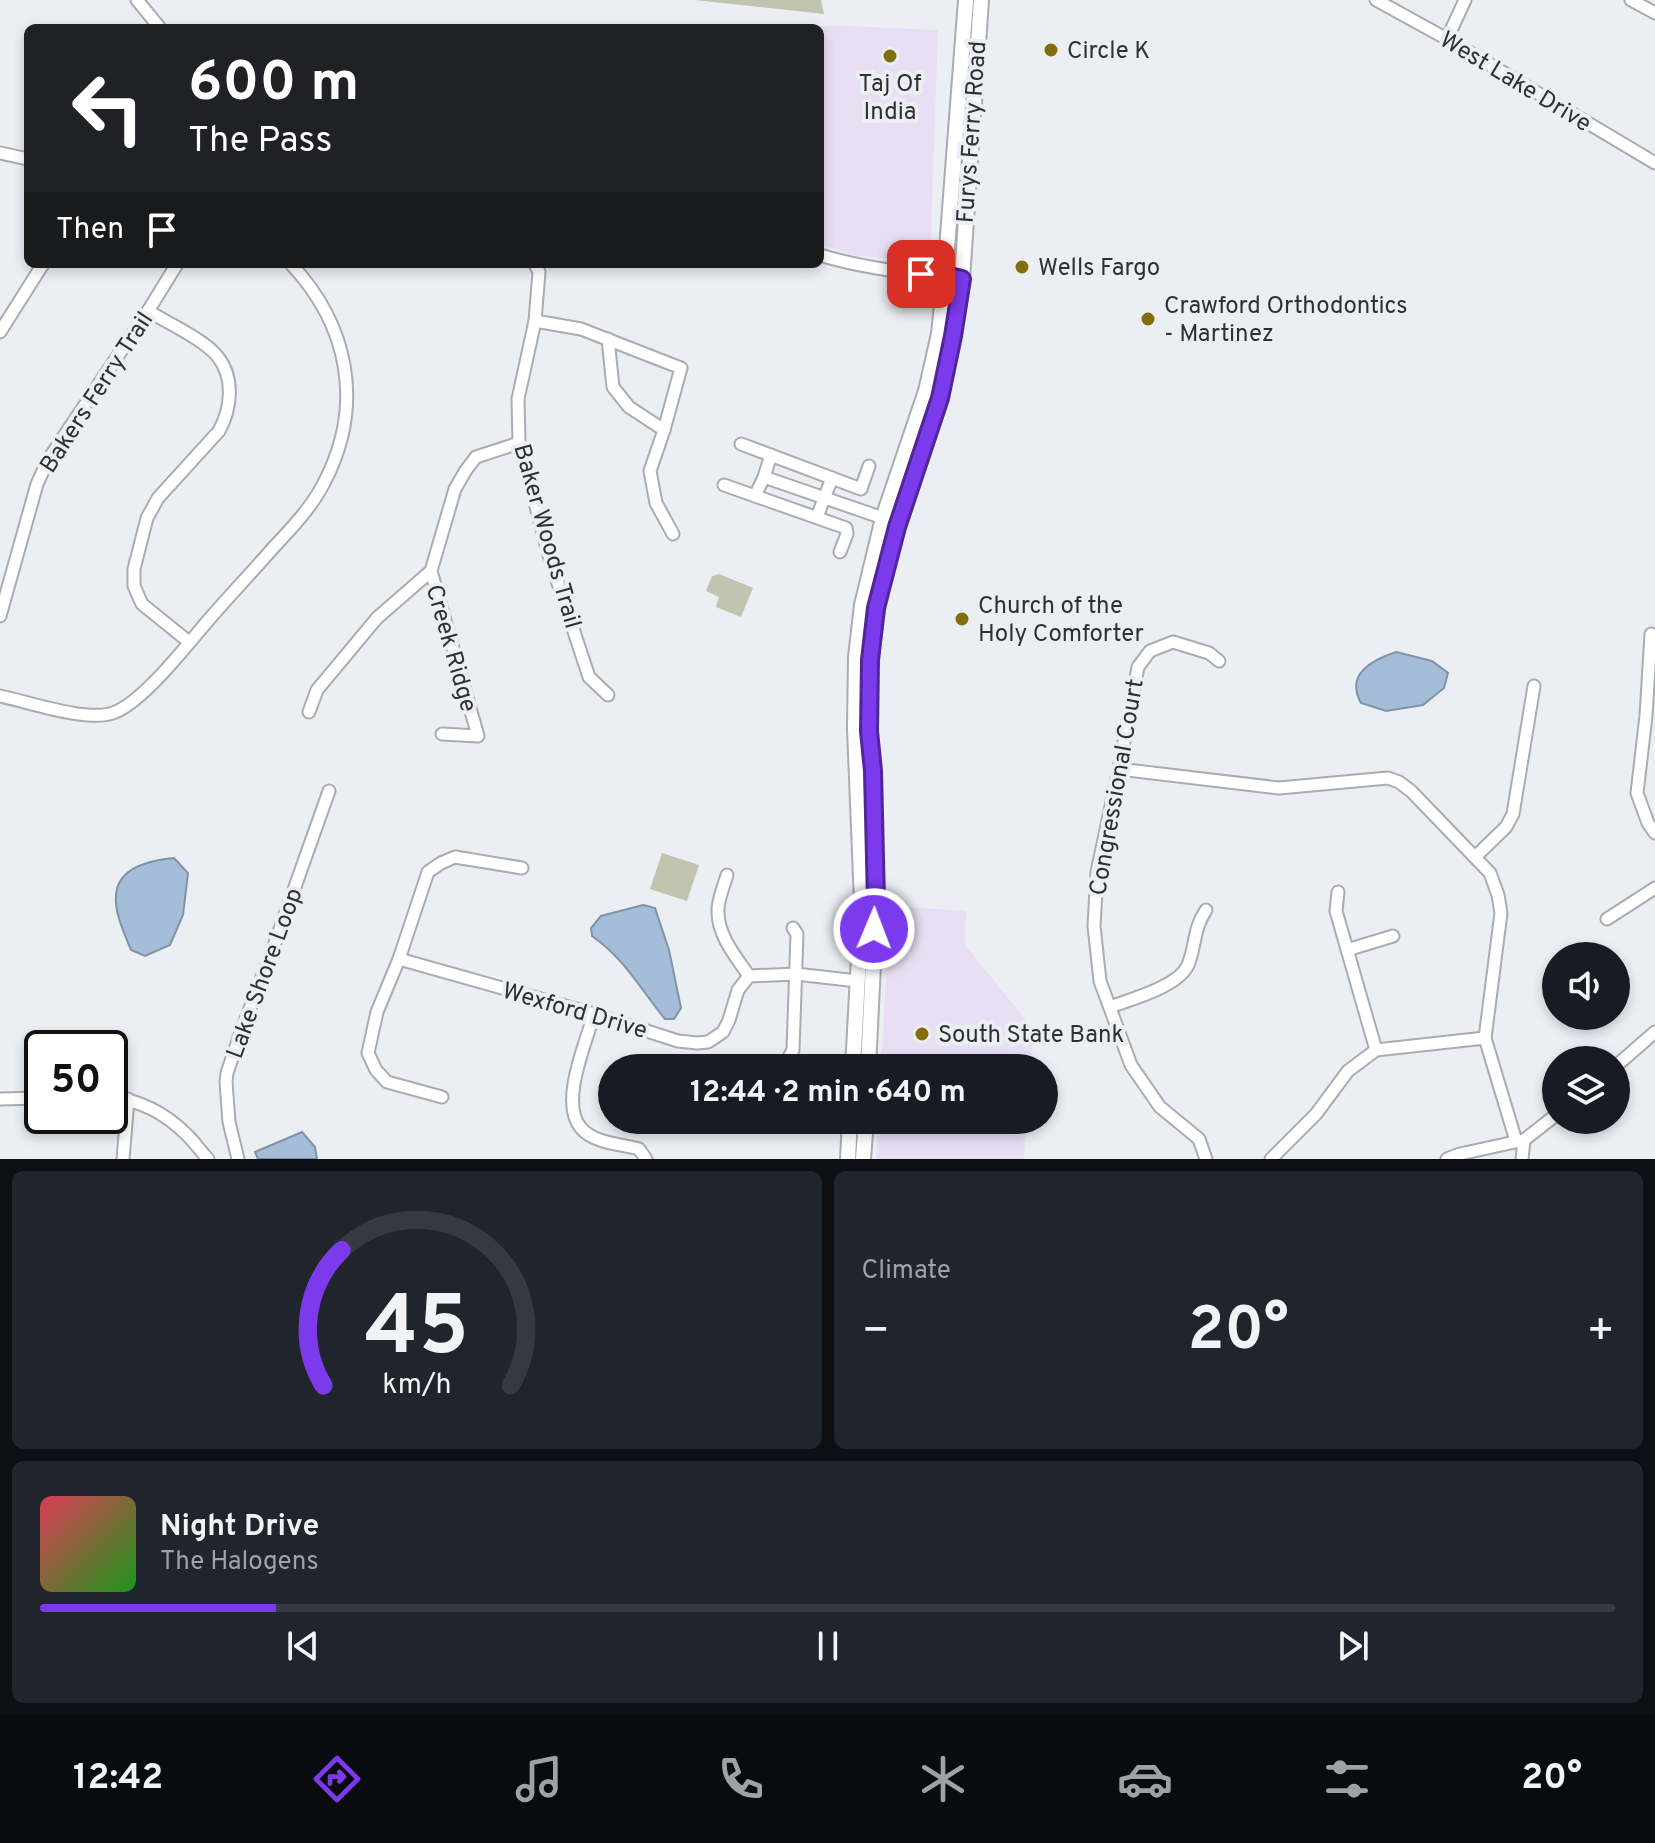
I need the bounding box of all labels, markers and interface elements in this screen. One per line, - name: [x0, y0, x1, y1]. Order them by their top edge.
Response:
- street label: West Lake Drive: [1434, 26, 1596, 140]
- place label: Circle K: [1067, 37, 1150, 67]
- street label: Furys Ferry Road: [952, 40, 994, 224]
- marker: Circle K: [1042, 41, 1060, 59]
- marker: Taj Of India: [881, 47, 899, 65]
- text: 600 m: [188, 50, 359, 120]
- icon: left: [56, 56, 160, 160]
- place label: Taj Of India: [858, 70, 922, 128]
- text: The Pass: [188, 119, 332, 165]
- icon: arrive: [140, 208, 184, 252]
- text: Then: [56, 212, 124, 249]
- pin: [887, 240, 955, 308]
- icon: arrive: [899, 252, 943, 296]
- place label: Wells Fargo: [1038, 254, 1160, 284]
- marker: Wells Fargo: [1013, 258, 1031, 276]
- place label: Crawford Orthodontics - Martinez: [1164, 292, 1408, 350]
- street label: Bakers Ferry Trail: [34, 307, 161, 479]
- marker: Crawford Orthodontics - Martinez: [1139, 310, 1157, 328]
- street label: Baker Woods Trail: [505, 441, 587, 632]
- street label: Creek Ridge: [418, 582, 483, 716]
- place label: Church of the Holy Comforter: [978, 592, 1144, 650]
- marker: Church of the Holy Comforter: [953, 610, 971, 628]
- street label: Congressional Court: [1084, 677, 1152, 898]
- street label: Lake Shore Loop: [221, 884, 311, 1063]
- position arrow: [832, 887, 916, 971]
- map controls: [1542, 942, 1630, 1134]
- button: sound: [1542, 942, 1630, 1030]
- street label: Wexford Drive: [498, 977, 650, 1047]
- place label: South State Bank: [938, 1021, 1124, 1051]
- marker: South State Bank: [913, 1025, 931, 1043]
- speed limit sign: 50: [24, 1030, 128, 1134]
- button: layers: [1542, 1046, 1630, 1134]
- text: 12:44 · 2 min · 640 m: [690, 1075, 966, 1112]
- text: Climate: [862, 1255, 951, 1288]
- text: 45: [365, 1279, 469, 1384]
- text: 20°: [1188, 1295, 1289, 1371]
- text: −: [862, 1305, 890, 1361]
- text: +: [1587, 1305, 1615, 1361]
- text: km/h: [382, 1368, 451, 1404]
- text: Night Drive: [160, 1509, 319, 1546]
- text: The Halogens: [160, 1546, 319, 1579]
- icon: previous: [281, 1624, 325, 1668]
- icon: pause: [806, 1624, 850, 1668]
- icon: next: [1331, 1624, 1375, 1668]
- icon: directions: [309, 1751, 365, 1807]
- icon: music: [511, 1751, 567, 1807]
- icon: phone: [713, 1751, 769, 1807]
- icon: climate: [915, 1751, 971, 1807]
- icon: car: [1117, 1751, 1173, 1807]
- icon: filters: [1319, 1751, 1375, 1807]
- text: 12:42: [73, 1756, 163, 1802]
- text: 20°: [1521, 1756, 1582, 1802]

